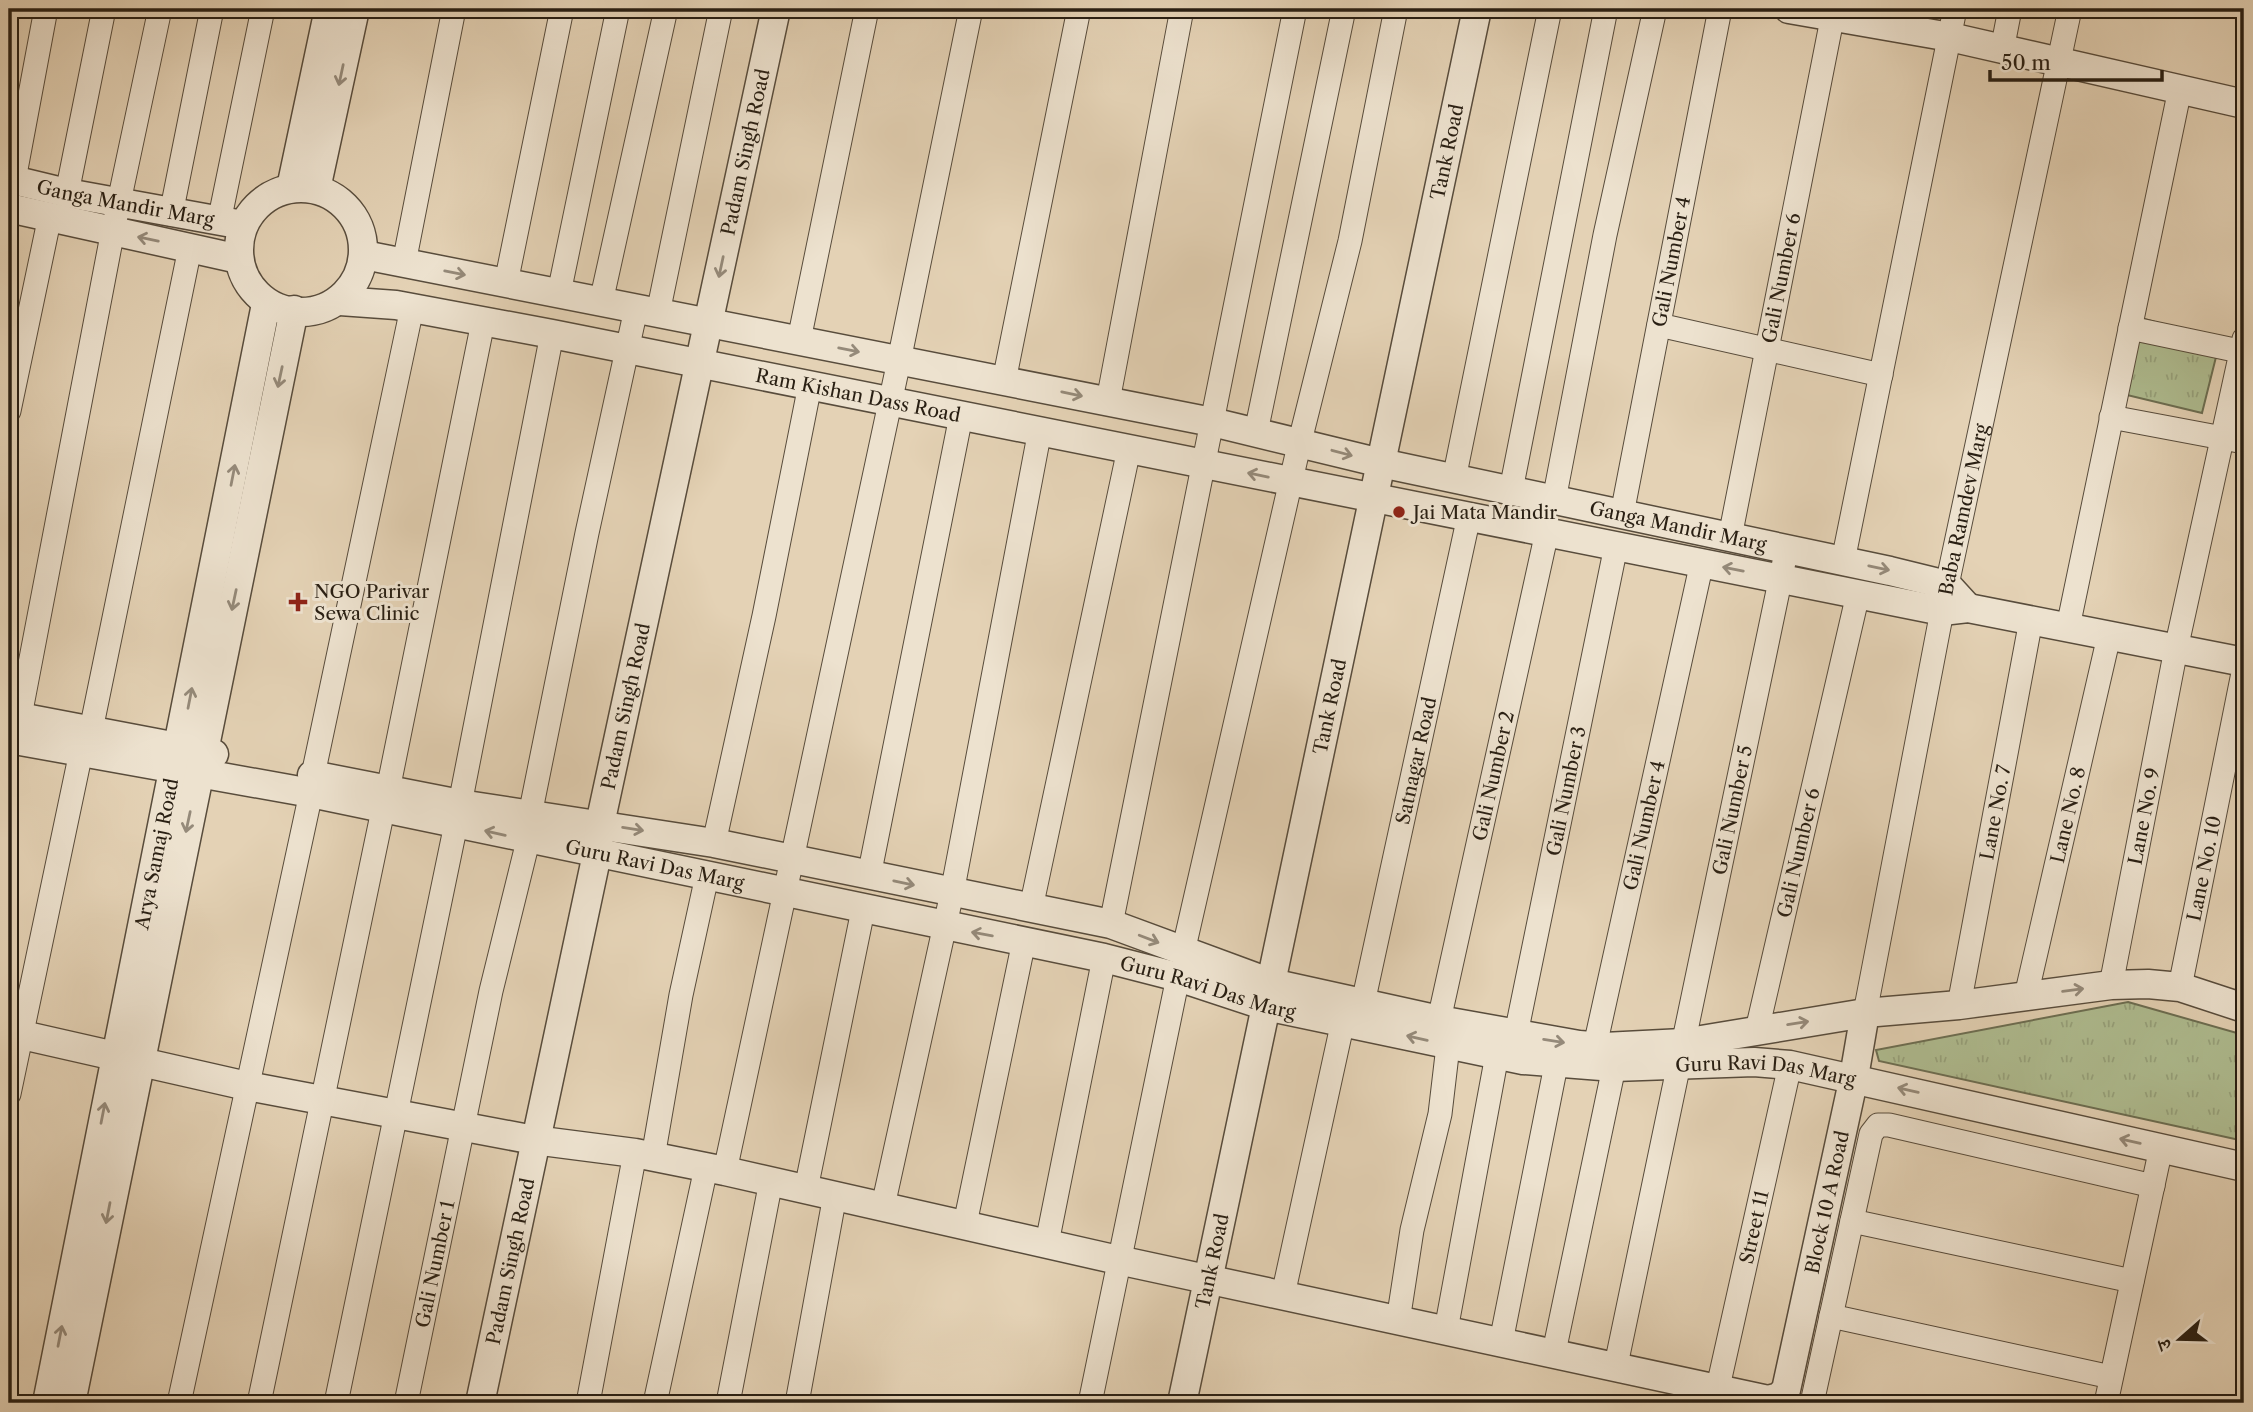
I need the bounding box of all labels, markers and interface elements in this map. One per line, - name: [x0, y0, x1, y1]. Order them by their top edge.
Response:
- scale bar: [1990, 38, 2162, 82]
- text: 50 m: [2001, 50, 2051, 75]
- one-way arrow: [333, 63, 347, 86]
- street label: Padam Singh Road: [716, 66, 775, 238]
- street label: Tank Road: [1426, 102, 1469, 202]
- street label: Ganga Mandir Marg: [34, 175, 217, 232]
- street label: Gali Number 4: [1648, 195, 1695, 329]
- street label: Gali Number 6: [1757, 211, 1806, 345]
- one-way arrow: [137, 232, 160, 246]
- one-way arrow: [714, 255, 728, 278]
- one-way arrow: [443, 267, 466, 281]
- one-way arrow: [837, 344, 860, 358]
- street label: Ram Kishan Dass Road: [754, 364, 963, 427]
- one-way arrow: [273, 365, 286, 388]
- one-way arrow: [1060, 388, 1083, 402]
- street label: Baba Ramdev Marg: [1934, 421, 1993, 597]
- one-way arrow: [1331, 447, 1353, 460]
- one-way arrow: [227, 464, 240, 487]
- one-way arrow: [1247, 468, 1270, 482]
- street label: Ganga Mandir Marg: [1588, 497, 1770, 557]
- place label: Jai Mata Mandir: [1410, 501, 1557, 524]
- marker: Jai Mata Mandir: [1391, 504, 1407, 520]
- one-way arrow: [1722, 561, 1745, 575]
- one-way arrow: [1867, 562, 1890, 576]
- place label: NGO Parivar Sewa Clinic: [314, 580, 429, 625]
- one-way arrow: [227, 588, 241, 611]
- marker: NGO Parivar Sewa Clinic: [288, 592, 308, 612]
- street label: Padam Singh Road: [597, 620, 655, 792]
- street label: Tank Road: [1309, 656, 1351, 756]
- one-way arrow: [183, 687, 197, 710]
- street label: Satnagar Road: [1391, 695, 1441, 827]
- street label: Gali Number 2: [1468, 709, 1519, 843]
- street label: Gali Number 3: [1542, 724, 1591, 858]
- street label: Gali Number 5: [1708, 743, 1757, 877]
- street label: Gali Number 4: [1619, 758, 1670, 893]
- street label: Lane No. 7: [1975, 762, 2016, 862]
- street label: Lane No. 8: [2046, 764, 2091, 865]
- street label: Lane No. 9: [2124, 766, 2165, 867]
- street label: Arya Samaj Road: [130, 776, 184, 932]
- street label: Gali Number 6: [1772, 786, 1825, 920]
- one-way arrow: [180, 810, 194, 833]
- street label: Lane No. 10: [2182, 814, 2226, 923]
- one-way arrow: [621, 823, 644, 836]
- one-way arrow: [484, 826, 507, 839]
- street label: Guru Ravi Das Marg: [563, 835, 747, 895]
- one-way arrow: [892, 877, 915, 891]
- one-way arrow: [971, 926, 994, 940]
- one-way arrow: [1138, 934, 1159, 947]
- street label: Guru Ravi Das Marg: [1118, 952, 1299, 1024]
- one-way arrow: [2061, 984, 2083, 997]
- one-way arrow: [1786, 1016, 1809, 1029]
- one-way arrow: [1406, 1031, 1429, 1045]
- one-way arrow: [1542, 1035, 1565, 1048]
- street label: Guru Ravi Das Marg: [1675, 1051, 1859, 1092]
- one-way arrow: [1897, 1083, 1920, 1096]
- one-way arrow: [97, 1102, 110, 1125]
- street label: Block 10 A Road: [1801, 1128, 1854, 1276]
- one-way arrow: [2119, 1134, 2142, 1147]
- street label: Padam Singh Road: [482, 1175, 540, 1347]
- street label: Street 11: [1735, 1188, 1774, 1266]
- street label: Gali Number 1: [411, 1198, 460, 1330]
- one-way arrow: [101, 1201, 115, 1224]
- street label: Tank Road: [1191, 1211, 1234, 1311]
- north arrow: [2144, 1304, 2214, 1374]
- one-way arrow: [54, 1325, 67, 1348]
- text: उ: [2152, 1335, 2178, 1355]

